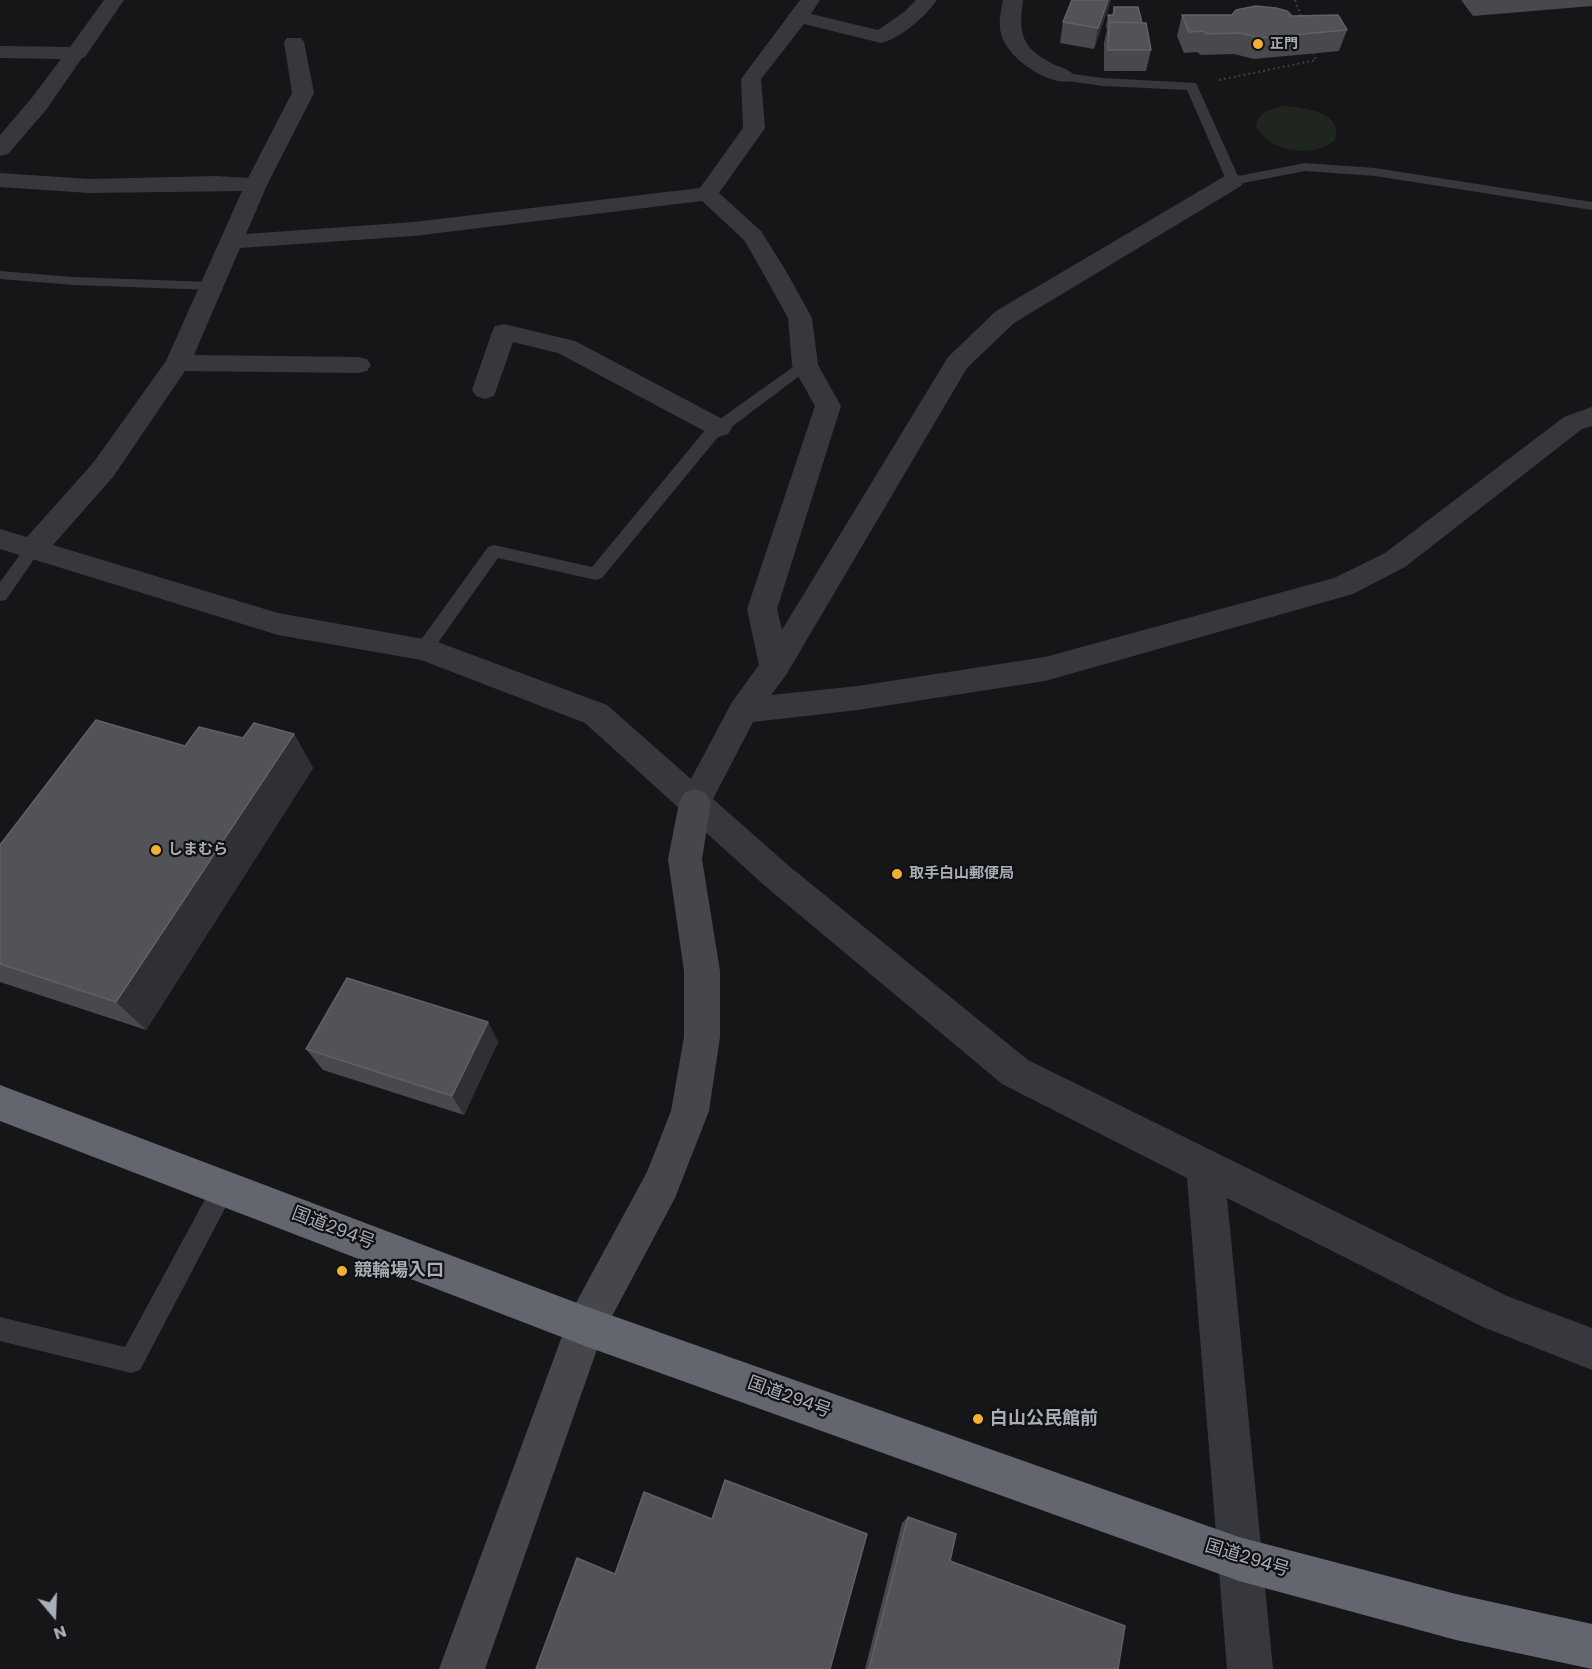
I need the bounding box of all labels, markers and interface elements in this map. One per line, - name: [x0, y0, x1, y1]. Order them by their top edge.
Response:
- place label: 正門: [1270, 36, 1298, 52]
- marker: 正門: [1251, 37, 1265, 51]
- place label: しまむら: [168, 841, 228, 859]
- marker: しまむら: [149, 843, 163, 857]
- place label: 取手白山郵便局: [909, 865, 1014, 883]
- marker: 取手白山郵便局: [890, 867, 904, 881]
- street label: 国道294号: [289, 1203, 377, 1255]
- place label: 競輪場入口: [354, 1260, 444, 1282]
- marker: 競輪場入口: [335, 1264, 349, 1278]
- street label: 国道294号: [744, 1373, 834, 1423]
- place label: 白山公民館前: [990, 1408, 1098, 1430]
- marker: 白山公民館前: [971, 1412, 985, 1426]
- street label: 国道294号: [1202, 1536, 1292, 1582]
- north arrow: [24, 1585, 84, 1645]
- text: N: [51, 1620, 69, 1645]

